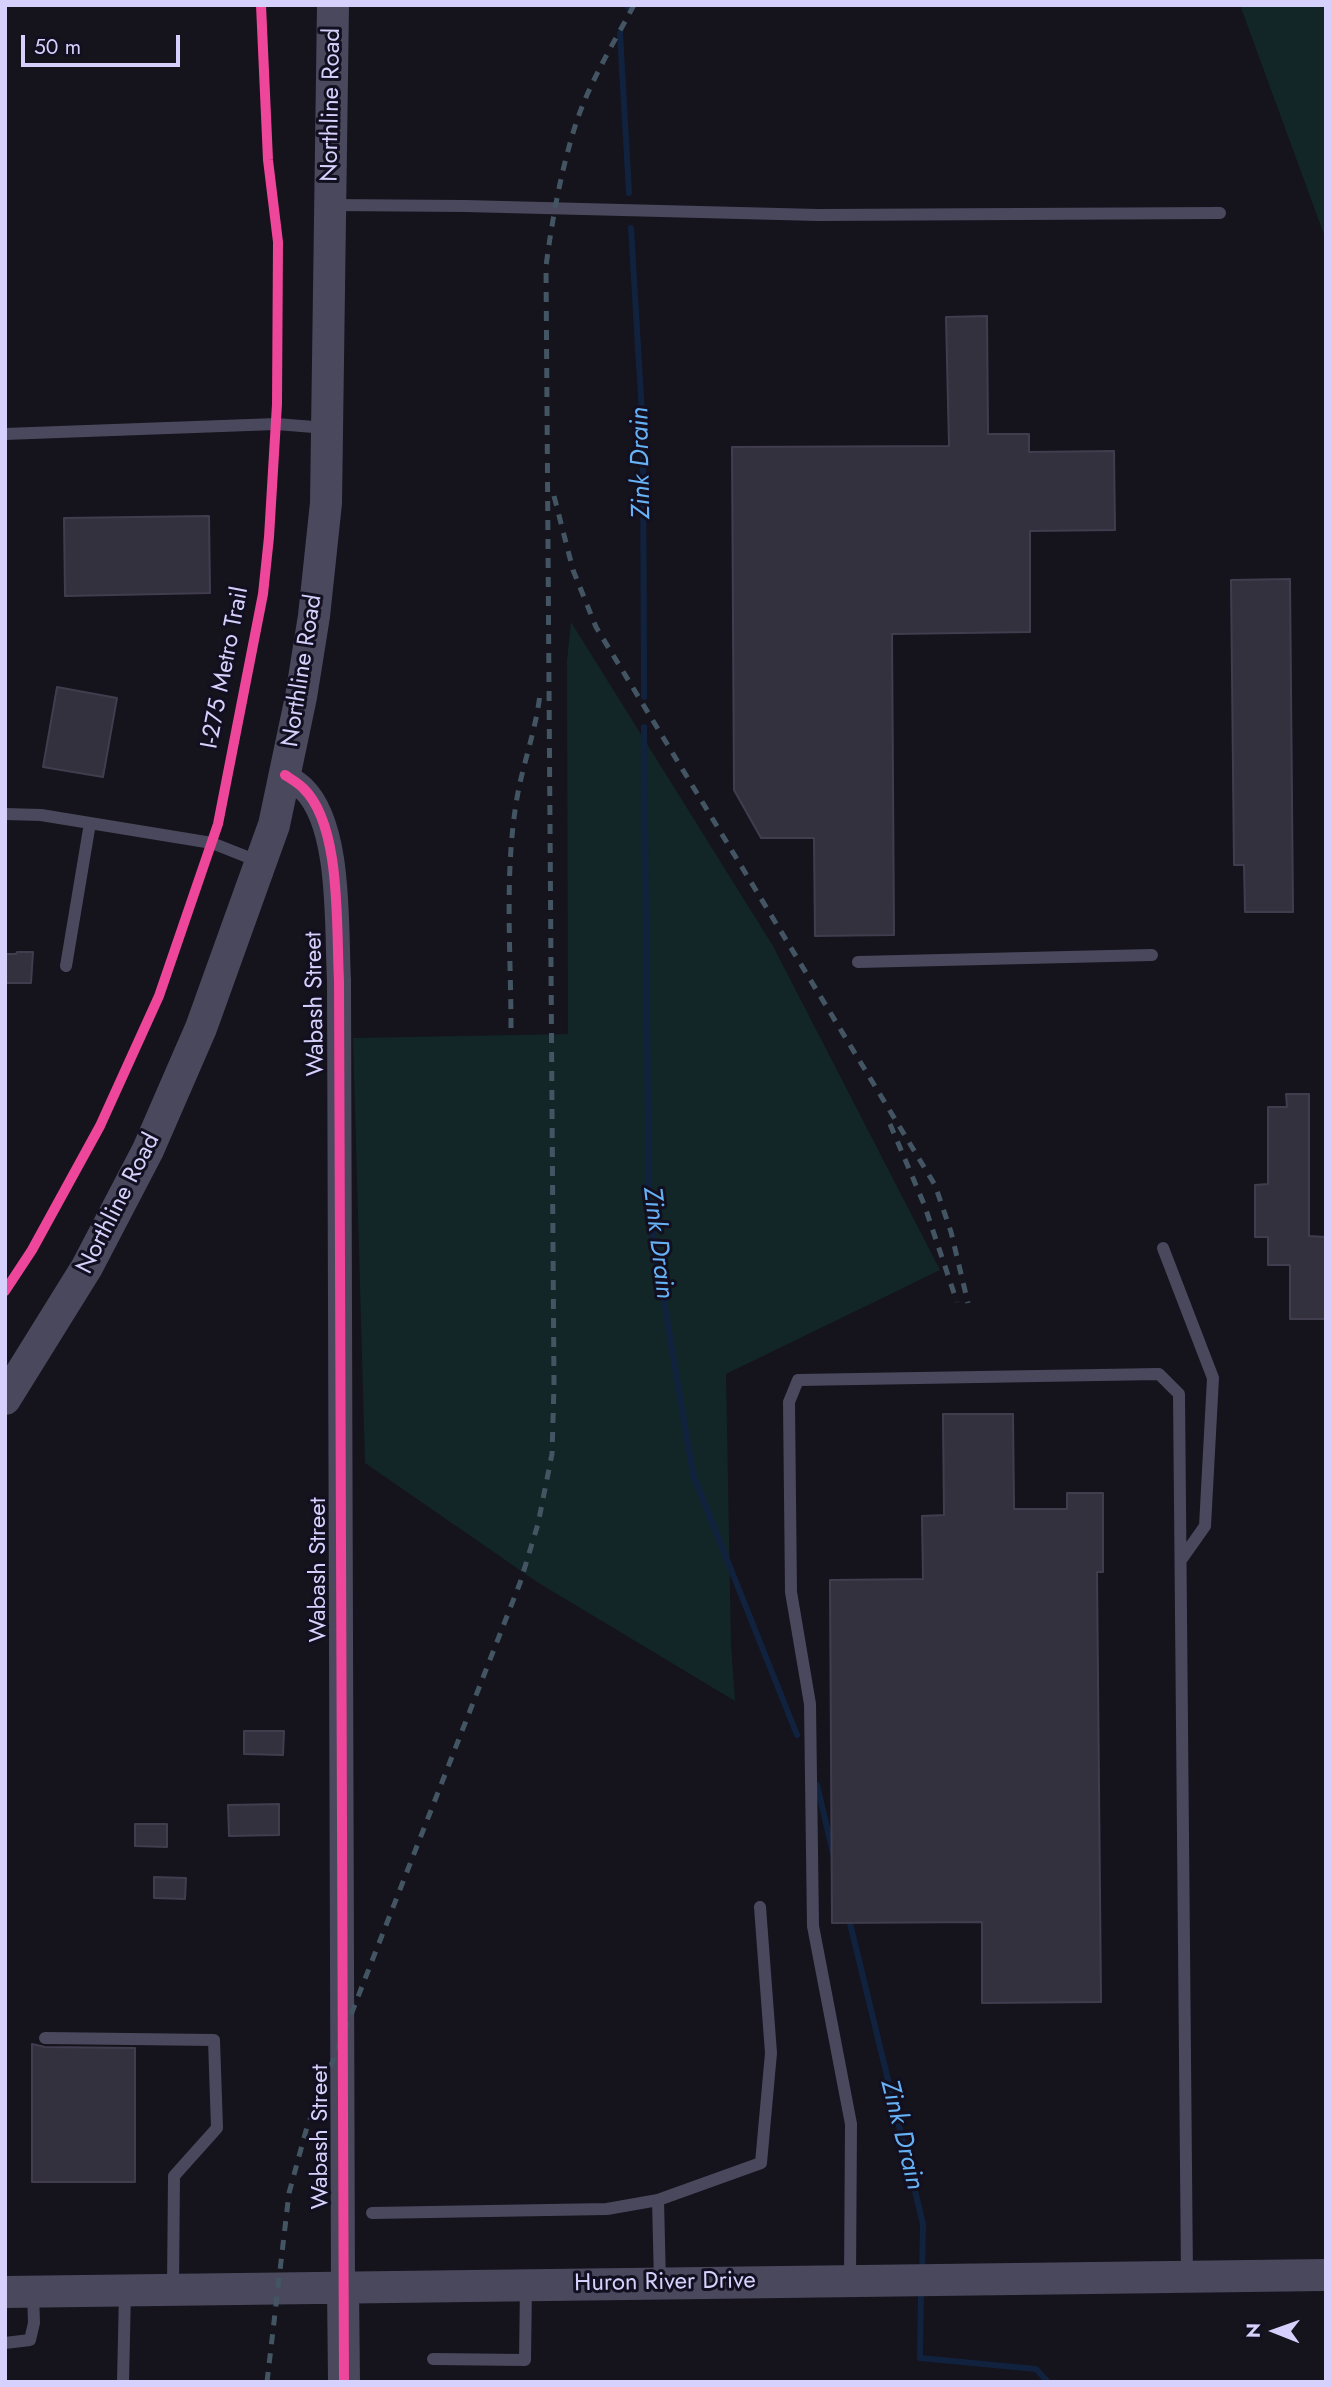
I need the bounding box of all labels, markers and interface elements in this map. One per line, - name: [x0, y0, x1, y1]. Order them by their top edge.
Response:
- scale bar: [24, 21, 184, 65]
- street label: Northline Road: [316, 28, 348, 182]
- text: 50 m: [34, 32, 81, 62]
- water label: Zink Drain: [625, 407, 659, 519]
- street label: I-275 Metro Trail: [196, 585, 256, 751]
- street label: Northline Road: [277, 593, 329, 749]
- street label: Wabash Street: [300, 931, 332, 1077]
- street label: Northline Road: [71, 1129, 167, 1279]
- water label: Zink Drain: [635, 1185, 679, 1301]
- street label: Wabash Street: [305, 1498, 333, 1642]
- street label: Wabash Street: [307, 2065, 335, 2209]
- water label: Zink Drain: [872, 2077, 930, 2193]
- street label: Huron River Drive: [574, 2267, 756, 2299]
- north arrow: [1240, 2296, 1310, 2366]
- text: N: [1240, 2323, 1267, 2338]

